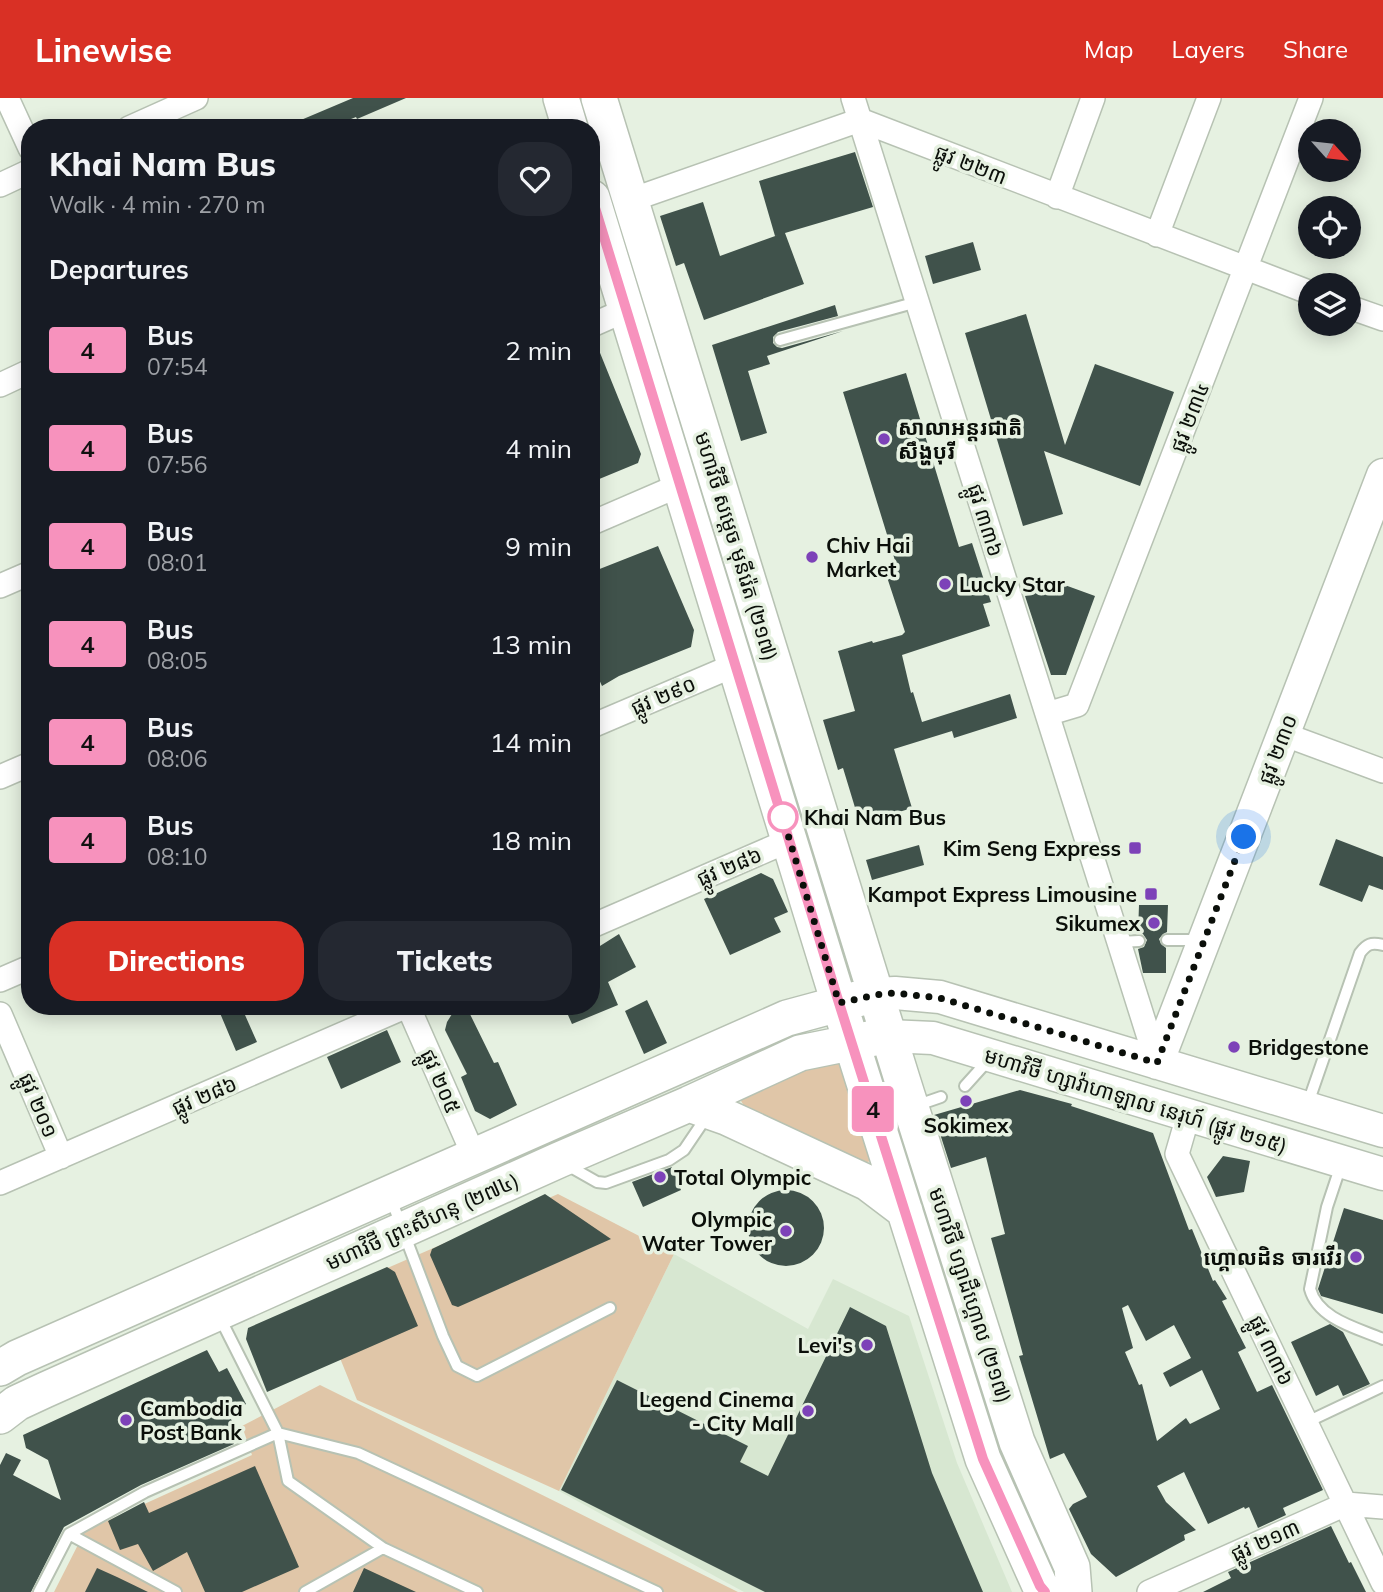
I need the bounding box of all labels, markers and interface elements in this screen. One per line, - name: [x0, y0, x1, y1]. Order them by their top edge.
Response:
- text: Linewise: [35, 29, 172, 70]
- text: Map: [1084, 34, 1133, 64]
- text: Layers: [1171, 34, 1245, 64]
- text: Share: [1283, 34, 1348, 64]
- north arrow: [1298, 119, 1362, 182]
- map controls: [1298, 119, 1361, 336]
- street label: ផ្លូវ ២២៣: [929, 138, 1011, 196]
- button: heart: [498, 142, 572, 216]
- text: Khai Nam Bus: [49, 143, 276, 184]
- text: Walk · 4 min · 270 m: [49, 190, 266, 219]
- button: locate: [1298, 196, 1361, 259]
- text: Departures: [49, 253, 189, 286]
- button: layers: [1298, 273, 1361, 336]
- text: Bus: [147, 319, 193, 352]
- text: 2 min: [505, 334, 572, 367]
- text: 4: [80, 335, 95, 365]
- text: 07:54: [147, 352, 207, 381]
- street label: ផ្លូវ ២៣៤: [1164, 378, 1221, 458]
- place label: សាលាអន្តរជាតិ សឹង្ហបុរី: [898, 414, 1022, 466]
- text: Bus: [147, 417, 193, 450]
- street label: មហាវិថី សម្តេច មុនីរ៉េត (២១៧): [688, 428, 784, 664]
- marker: សាលាអន្តរជាតិ សឹង្ហបុរី: [876, 431, 892, 447]
- text: 4 min: [505, 432, 572, 465]
- text: 4: [80, 433, 95, 463]
- text: 07:56: [147, 450, 207, 479]
- street label: ផ្លូវ ៣៣៦: [956, 480, 1009, 562]
- text: Bus: [147, 515, 193, 548]
- text: 9 min: [505, 530, 572, 563]
- text: 4: [80, 531, 95, 561]
- place label: Chiv Hai Market: [826, 532, 910, 582]
- text: 08:01: [147, 548, 207, 577]
- marker: Chiv Hai Market: [804, 549, 820, 565]
- place label: Lucky Star: [959, 571, 1065, 597]
- marker: Lucky Star: [937, 576, 953, 592]
- text: Bus: [147, 613, 193, 646]
- text: 13 min: [490, 628, 572, 661]
- text: 4: [80, 629, 95, 659]
- text: 08:05: [147, 646, 207, 675]
- street label: ផ្លូវ ២៩០: [627, 670, 702, 727]
- street label: ផ្លូវ ២៣០: [1252, 710, 1309, 790]
- text: Bus: [147, 711, 193, 744]
- text: 14 min: [490, 726, 572, 759]
- text: 4: [80, 727, 95, 757]
- text: 08:06: [147, 744, 207, 773]
- marker: Khai Nam Bus: [768, 802, 798, 832]
- place label: Khai Nam Bus: [804, 804, 946, 830]
- text: Bus: [147, 809, 193, 842]
- your location: [1226, 819, 1261, 854]
- text: 18 min: [490, 824, 572, 857]
- text: 4: [80, 825, 95, 855]
- place label: Kim Seng Express: [943, 835, 1121, 861]
- marker: Kim Seng Express: [1127, 840, 1143, 856]
- street label: ផ្លូវ ២៨៦: [693, 841, 768, 898]
- text: 08:10: [147, 842, 207, 871]
- place label: Kampot Express Limousine: [867, 881, 1137, 907]
- marker: Kampot Express Limousine: [1143, 886, 1159, 902]
- place label: Sikumex: [1055, 910, 1140, 936]
- marker: Sikumex: [1146, 915, 1162, 931]
- button: Directions: [49, 921, 304, 1001]
- button: Tickets: [318, 921, 572, 1001]
- place label: Bridgestone: [1248, 1034, 1369, 1060]
- marker: Bridgestone: [1226, 1039, 1242, 1055]
- street label: មហាវិថី ហ្សាវ៉ាហាឡាល នេរុហ៍ (ផ្លូវ ២១៥): [979, 1041, 1291, 1165]
- street label: ផ្លូវ ២០៥: [409, 1045, 467, 1120]
- street label: ផ្លូវ ២០១: [7, 1069, 64, 1144]
- street label: ផ្លូវ ២៨៦: [168, 1070, 243, 1127]
- line badge: 4: [850, 1086, 896, 1132]
- marker: Sokimex: [958, 1093, 974, 1109]
- text: 4: [866, 1094, 880, 1124]
- place label: Sokimex: [924, 1112, 1009, 1138]
- place label: Total Olympic: [674, 1164, 811, 1190]
- street label: មហាវិថី ព្រះសីហនុ (២៧៤): [321, 1167, 523, 1277]
- marker: Total Olympic: [652, 1169, 668, 1185]
- street label: មហាវិថី ហ្សាដឹហ្គោល (២១៧): [922, 1184, 1018, 1407]
- place label: Olympic Water Tower: [642, 1206, 773, 1256]
- marker: Olympic Water Tower: [778, 1223, 794, 1239]
- place label: ហ្គោលដិន ចារវើរ: [1203, 1244, 1342, 1272]
- marker: ហ្គោលដិន ចារវើរ: [1348, 1249, 1364, 1265]
- street label: ផ្លូវ ៣៣៦: [1237, 1311, 1300, 1393]
- place label: Levi's: [797, 1332, 853, 1358]
- marker: Levi's: [859, 1337, 875, 1353]
- place label: Legend Cinema - City Mall: [639, 1386, 794, 1436]
- place label: Cambodia Post Bank: [140, 1395, 243, 1445]
- marker: Legend Cinema - City Mall: [800, 1403, 816, 1419]
- marker: Cambodia Post Bank: [118, 1412, 134, 1428]
- street label: ផ្លូវ ២១៣: [1226, 1513, 1307, 1573]

